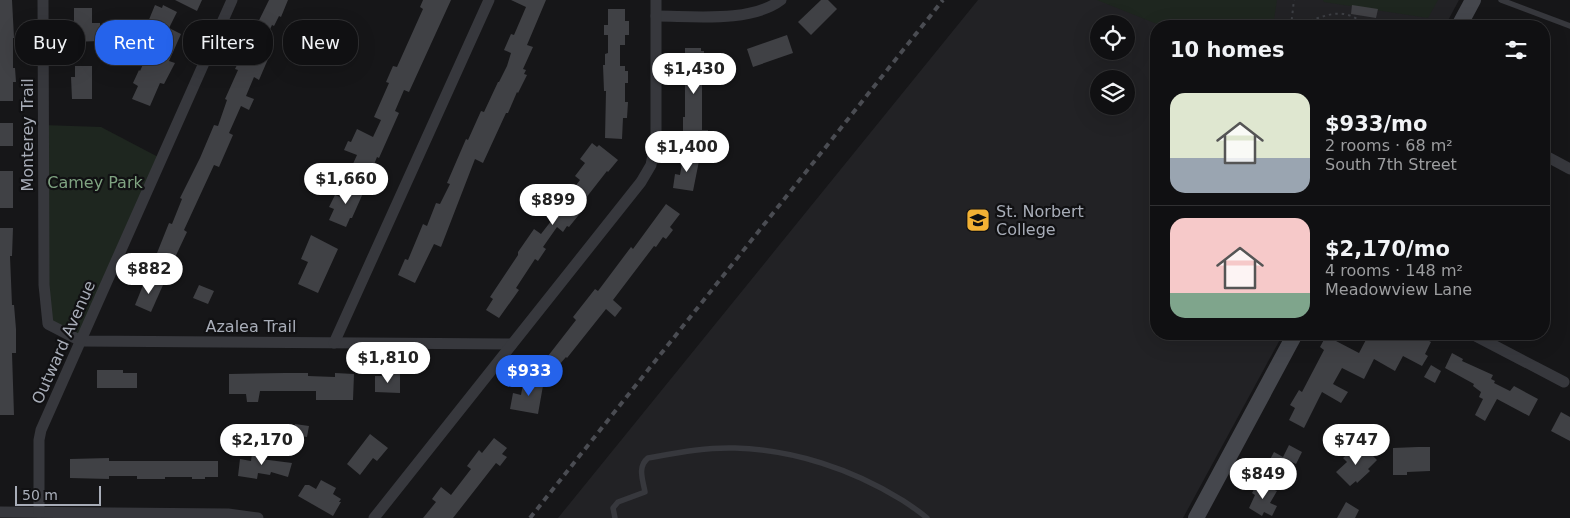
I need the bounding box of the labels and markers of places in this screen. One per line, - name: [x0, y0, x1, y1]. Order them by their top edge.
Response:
- pin: $1,430: [653, 52, 735, 95]
- pin: $1,400: [646, 130, 728, 173]
- pin: $1,660: [305, 162, 387, 205]
- pin: $899: [523, 184, 583, 226]
- place label: St. Norbert College: [996, 202, 1084, 239]
- school or university icon: St. Norbert College: [965, 207, 991, 233]
- pin: $882: [119, 252, 179, 295]
- pin: $1,810: [347, 342, 429, 384]
- pin: $933: [499, 354, 559, 397]
- pin: $2,170: [221, 424, 303, 466]
- pin: $747: [1326, 424, 1386, 466]
- pin: $849: [1233, 458, 1293, 500]

